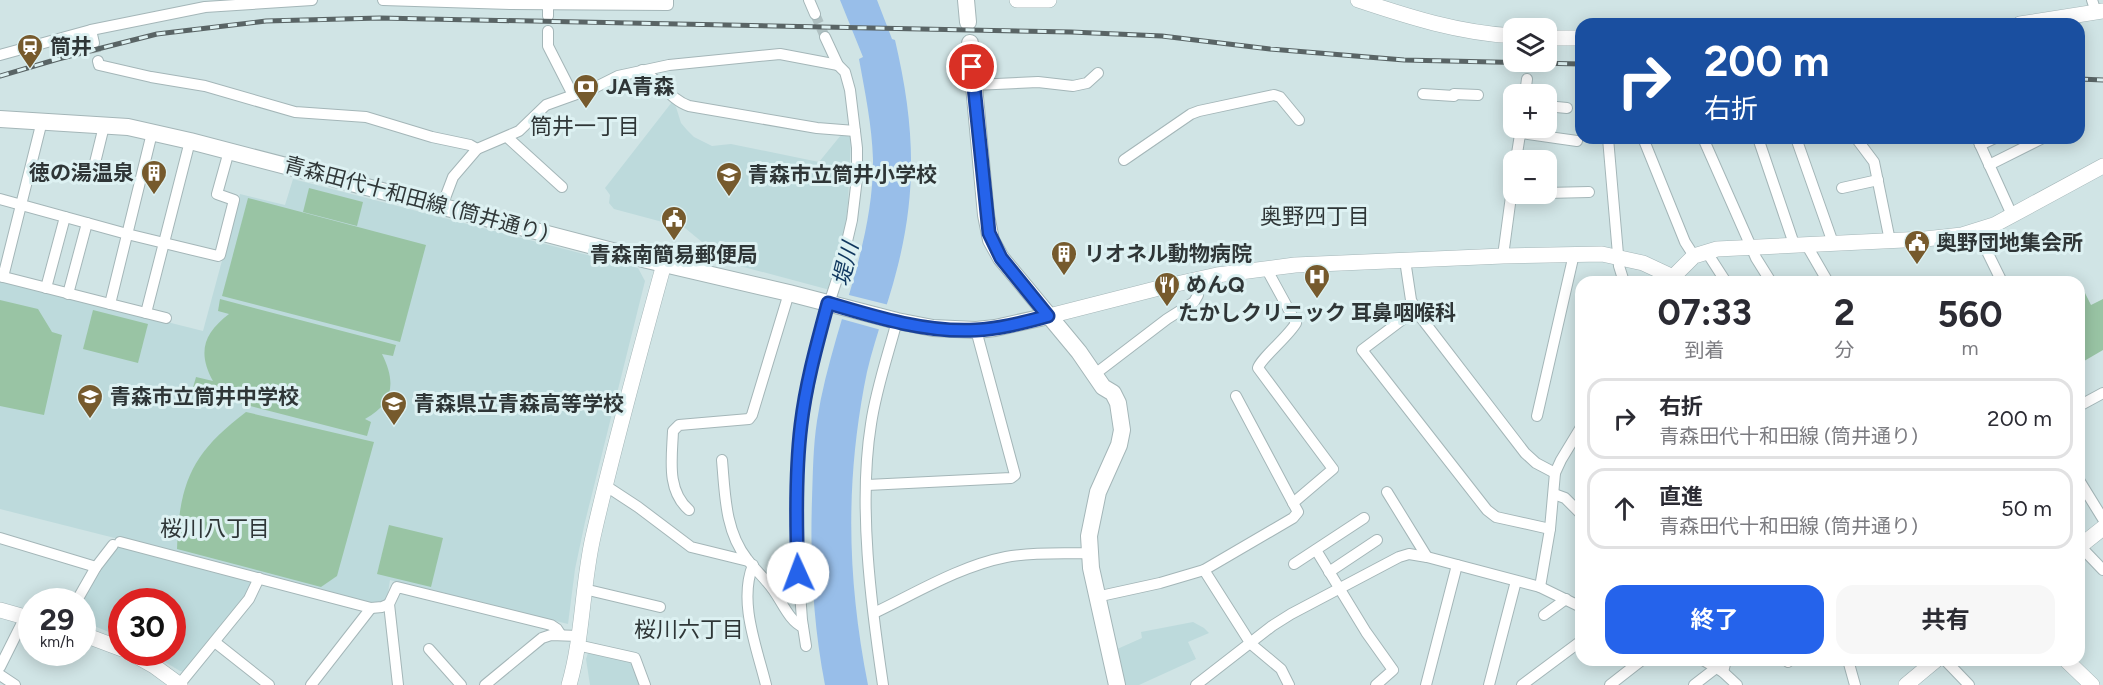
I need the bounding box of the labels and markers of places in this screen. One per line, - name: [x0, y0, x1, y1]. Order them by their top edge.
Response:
- station icon: 筒井: [15, 32, 45, 70]
- place label: 筒井: [50, 34, 92, 59]
- pin: [946, 41, 997, 92]
- bank icon: JA青森: [571, 72, 601, 110]
- place label: JA青森: [606, 74, 675, 99]
- building icon: 徳の湯温泉: [139, 158, 169, 196]
- place label: 徳の湯温泉: [29, 160, 134, 185]
- school or university icon: 青森市立筒井小学校: [714, 160, 744, 198]
- place label: 青森市立筒井小学校: [748, 162, 937, 187]
- public building icon: 青森南簡易郵便局: [659, 204, 689, 242]
- public building icon: 奥野団地集会所: [1902, 228, 1932, 266]
- place label: 奥野団地集会所: [1936, 230, 2083, 255]
- building icon: リオネル動物病院: [1049, 239, 1079, 277]
- place label: リオネル動物病院: [1084, 241, 1252, 266]
- place label: 青森南簡易郵便局: [590, 242, 758, 267]
- hospital icon: たかしクリニック 耳鼻咽喉科: [1302, 262, 1332, 300]
- restaurant icon: めんQ: [1152, 270, 1182, 308]
- place label: めんQ: [1186, 272, 1245, 297]
- place label: たかしクリニック 耳鼻咽喉科: [1178, 300, 1456, 325]
- school or university icon: 青森市立筒井中学校: [75, 382, 105, 420]
- place label: 青森市立筒井中学校: [110, 384, 299, 409]
- school or university icon: 青森県立青森高等学校: [379, 389, 409, 427]
- place label: 青森県立青森高等学校: [414, 391, 624, 416]

